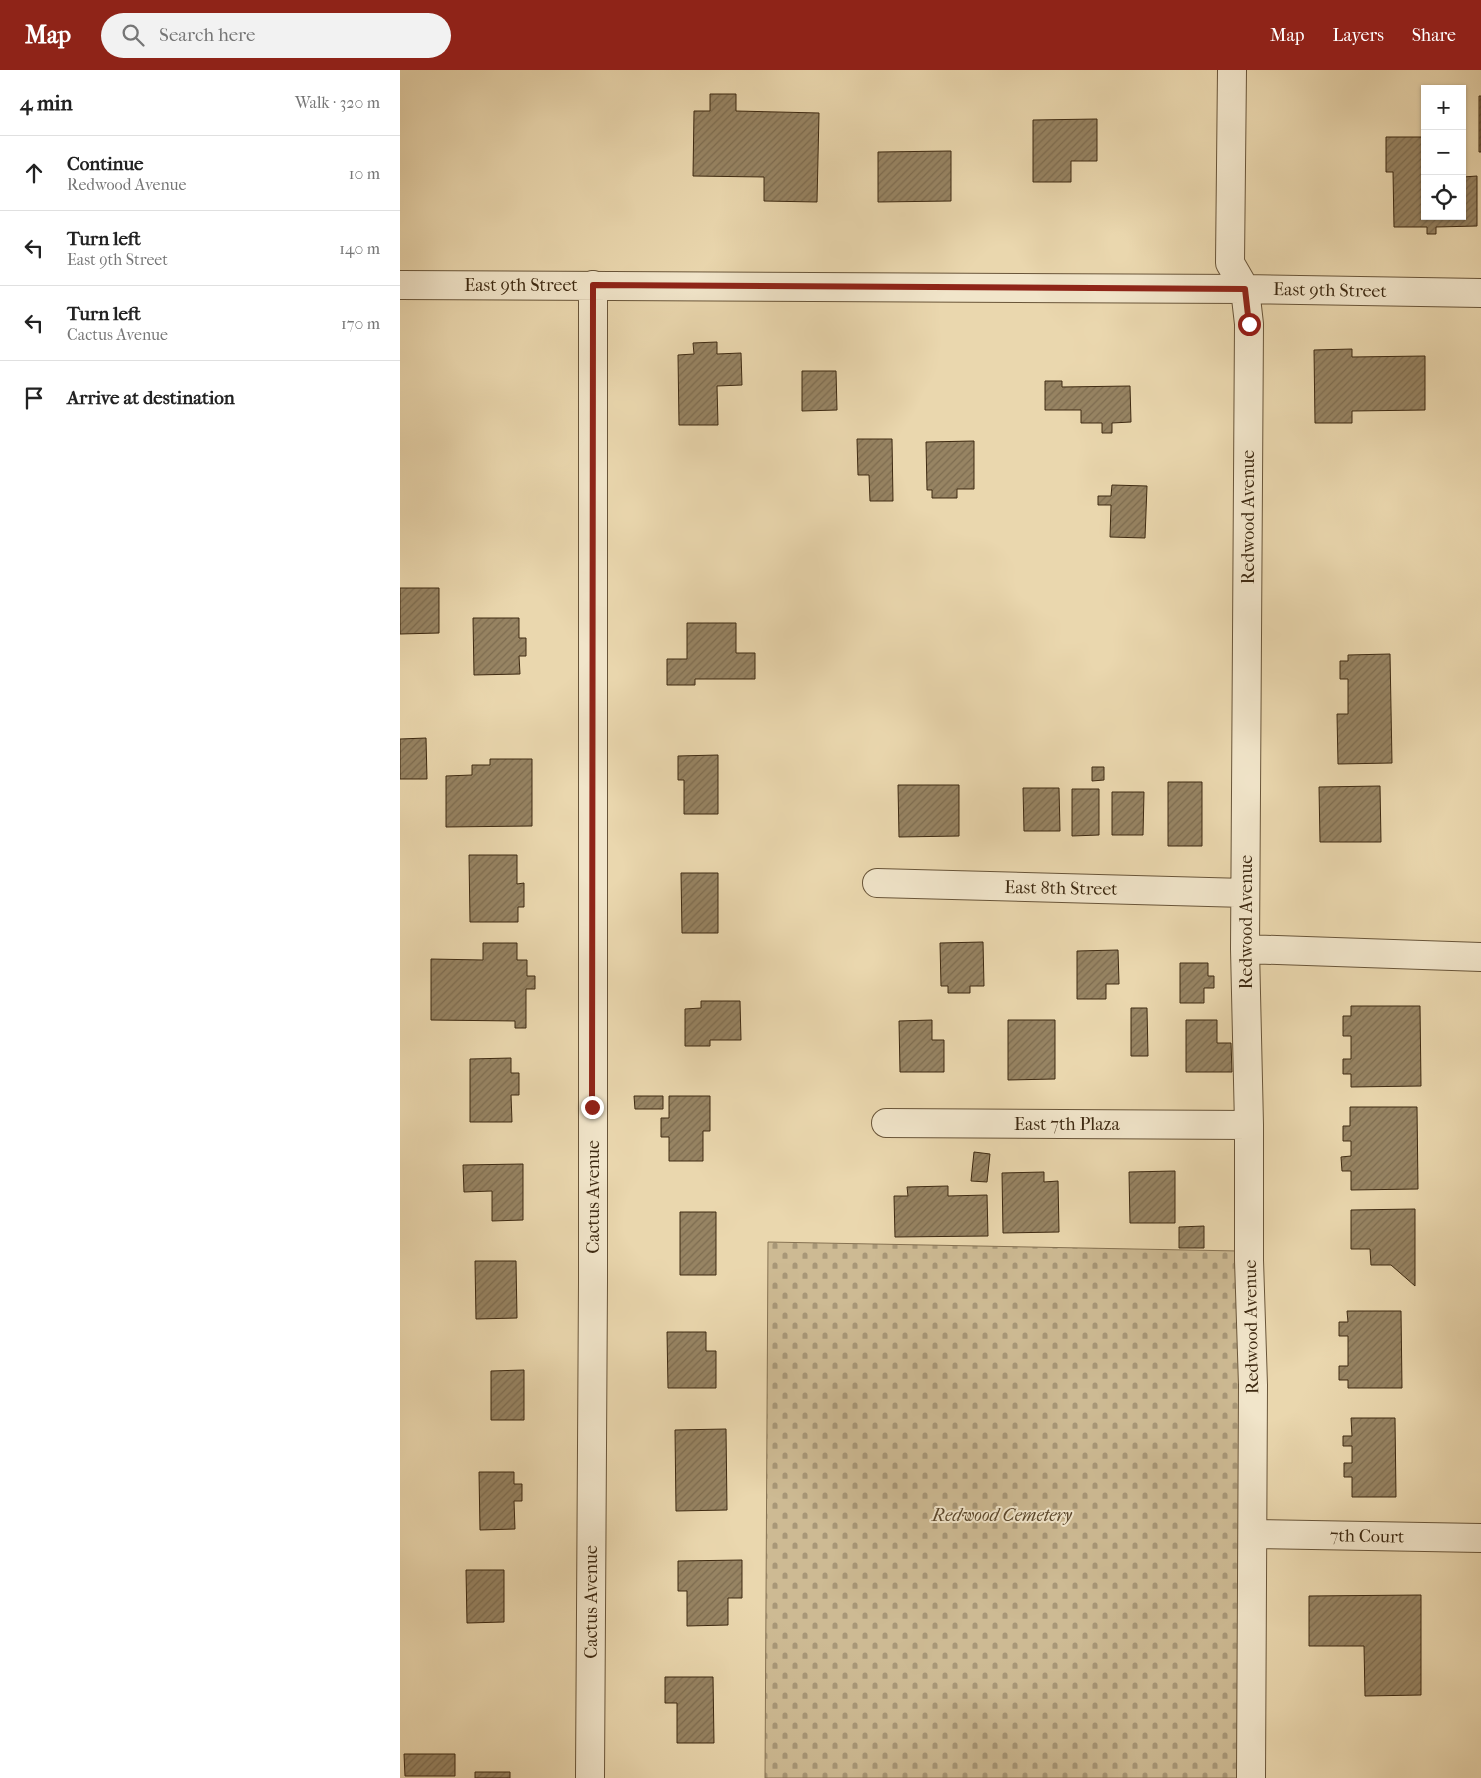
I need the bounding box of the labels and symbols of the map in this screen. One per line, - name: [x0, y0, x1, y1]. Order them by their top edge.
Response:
- street label: East 9th Street: [464, 275, 578, 296]
- street label: East 9th Street: [1273, 279, 1388, 302]
- route start: [1238, 313, 1261, 336]
- street label: Redwood Avenue: [1238, 450, 1259, 584]
- street label: Redwood Avenue: [1236, 855, 1257, 989]
- street label: East 8th Street: [1004, 877, 1118, 900]
- route end: [581, 1096, 604, 1119]
- street label: East 7th Plaza: [1014, 1114, 1121, 1135]
- street label: Cactus Avenue: [583, 1140, 604, 1254]
- street label: Redwood Avenue: [1240, 1260, 1263, 1394]
- park label: Redwood Cemetery: [931, 1505, 1073, 1526]
- street label: 7th Court: [1330, 1525, 1405, 1548]
- street label: Cactus Avenue: [581, 1545, 602, 1659]

